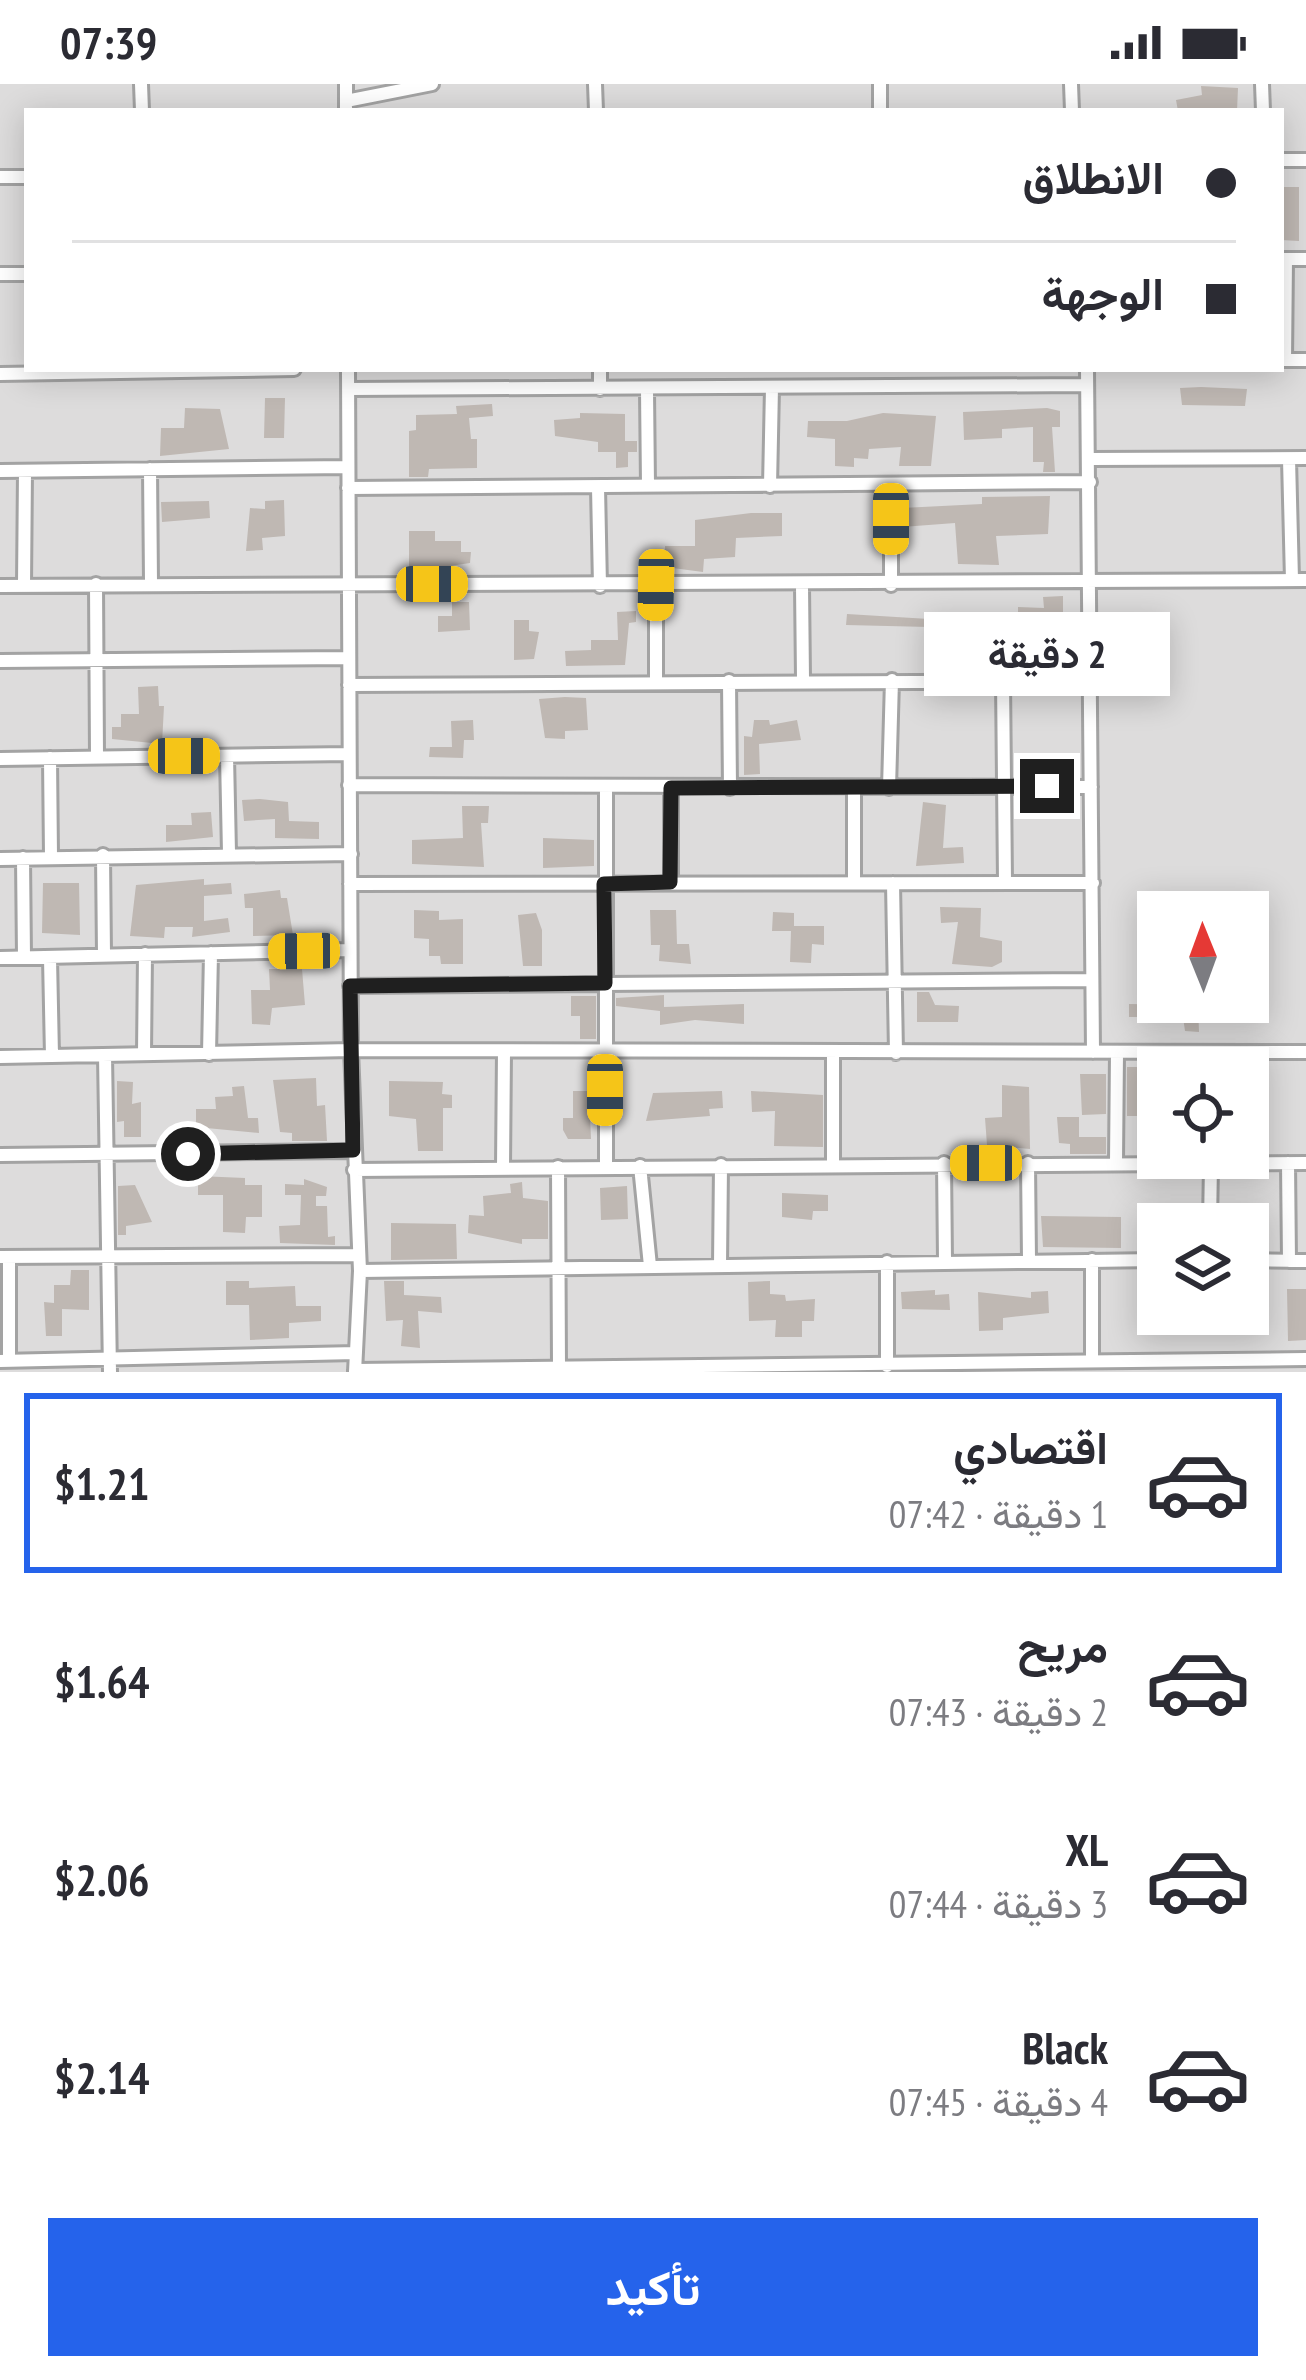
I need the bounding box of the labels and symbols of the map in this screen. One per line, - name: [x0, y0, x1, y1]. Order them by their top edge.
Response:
- car: [873, 483, 909, 555]
- car: [637, 549, 675, 621]
- car: [396, 566, 468, 602]
- callout: 2 دقيقة: [924, 612, 1170, 696]
- car: [148, 738, 220, 774]
- route end: [1020, 759, 1074, 813]
- north arrow: [1137, 891, 1269, 1023]
- car: [268, 932, 340, 970]
- car: [587, 1054, 623, 1126]
- route start: [161, 1127, 215, 1181]
- car: [950, 1145, 1022, 1181]

